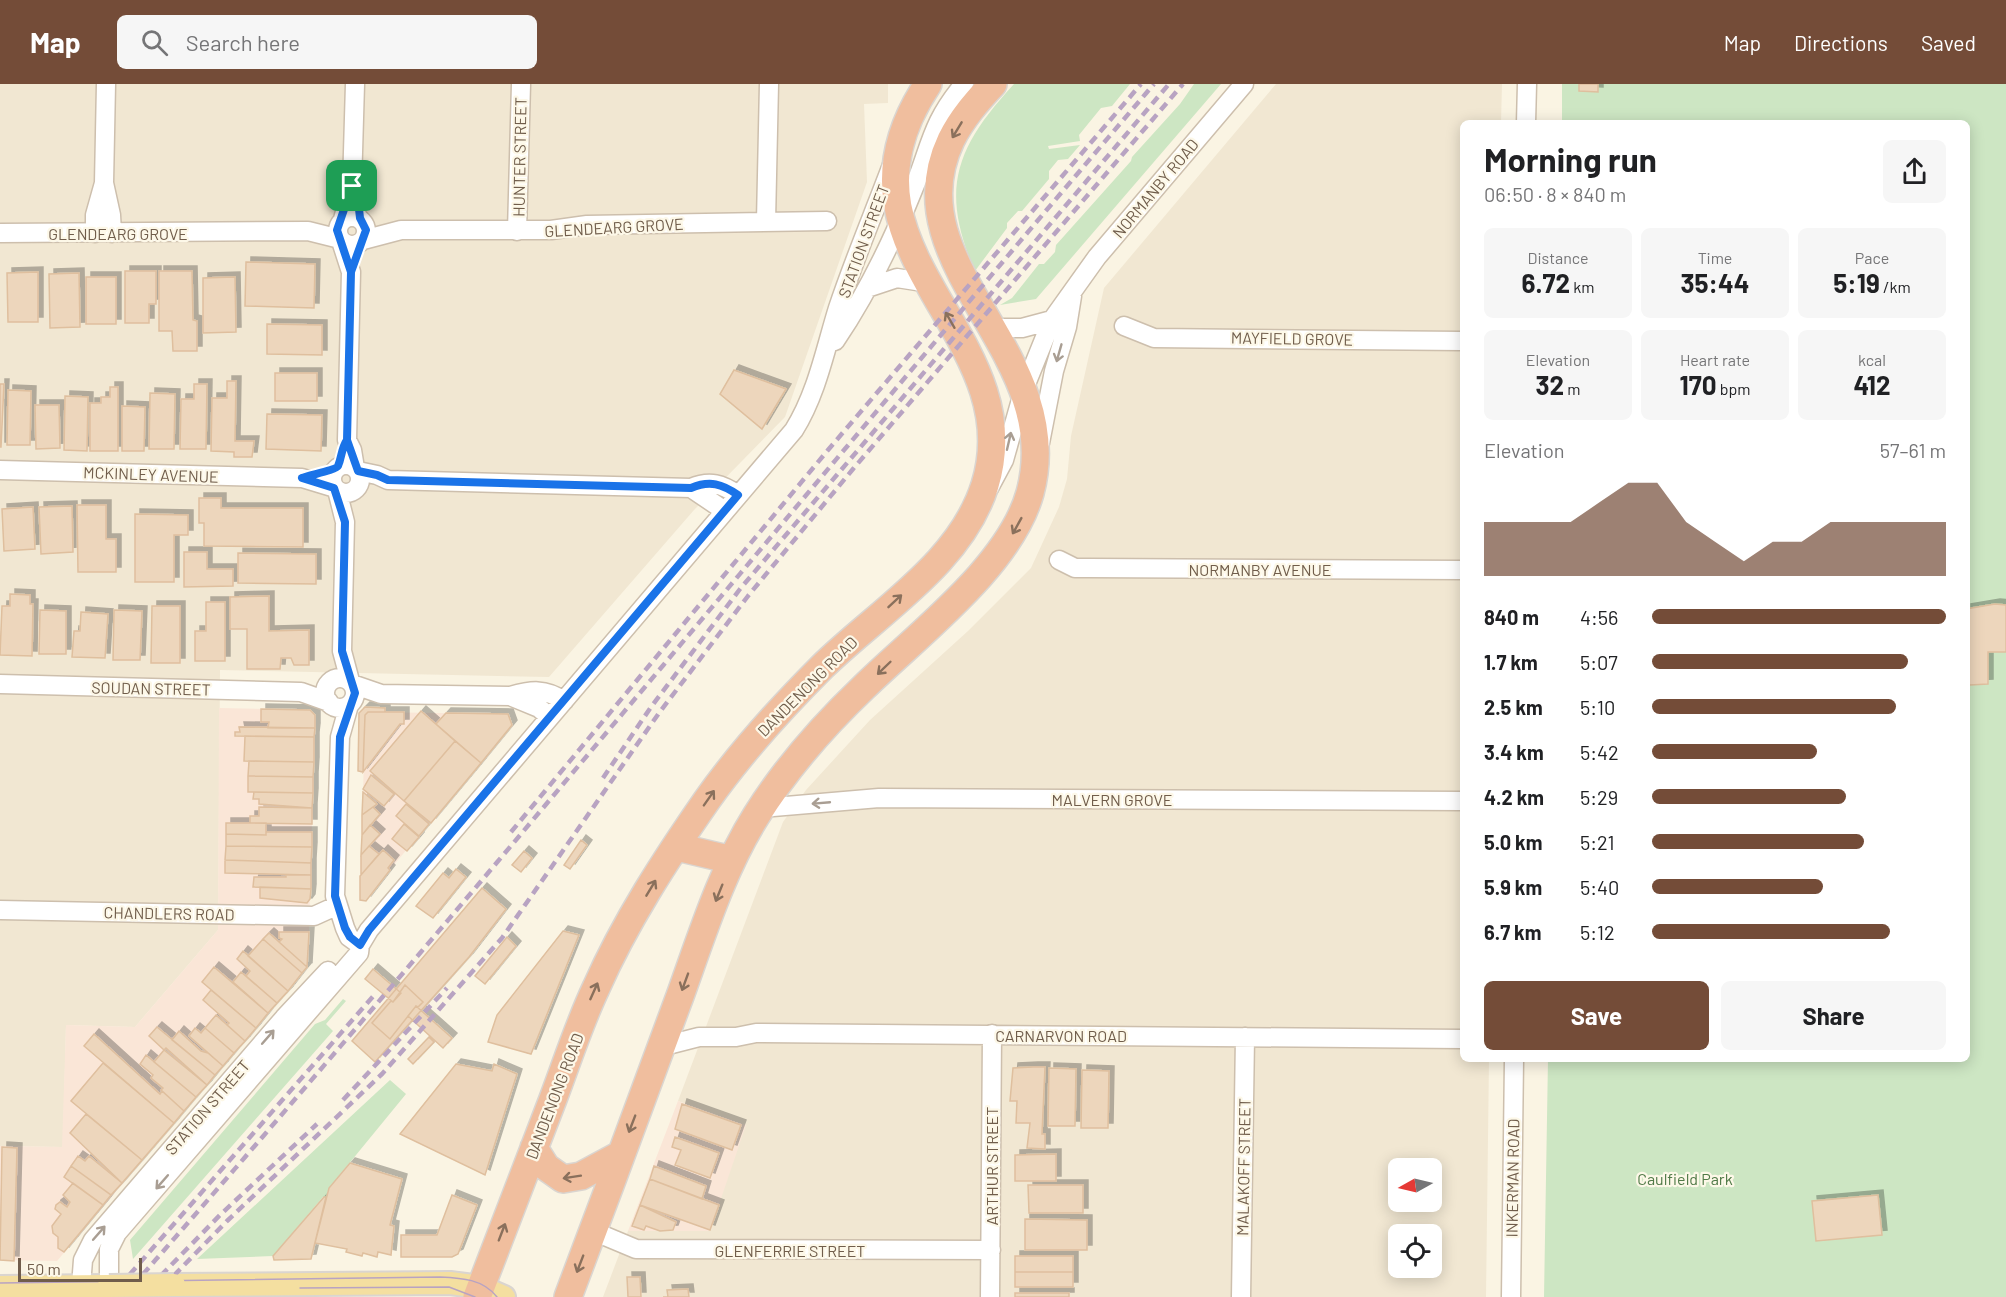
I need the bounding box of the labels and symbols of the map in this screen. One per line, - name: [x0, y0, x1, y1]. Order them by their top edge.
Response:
- street label: HUNTER STREET: [508, 97, 530, 217]
- one-way arrow: [951, 121, 963, 138]
- street label: NORMANBY ROAD: [1108, 135, 1202, 241]
- pin: [326, 160, 377, 211]
- street label: STATION STREET: [834, 182, 892, 300]
- street label: GLENDEARG GROVE: [544, 214, 684, 240]
- street label: GLENDEARG GROVE: [48, 224, 188, 243]
- one-way arrow: [944, 312, 956, 329]
- street label: MAYFIELD GROVE: [1231, 327, 1353, 349]
- one-way arrow: [1053, 343, 1065, 362]
- one-way arrow: [1004, 432, 1016, 451]
- street label: MCKINLEY AVENUE: [83, 462, 219, 486]
- one-way arrow: [1011, 517, 1022, 535]
- street label: NORMANBY AVENUE: [1188, 560, 1332, 579]
- one-way arrow: [887, 594, 902, 608]
- street label: DANDENONG ROAD: [753, 632, 861, 740]
- one-way arrow: [876, 660, 891, 675]
- street label: SOUDAN STREET: [91, 677, 211, 699]
- one-way arrow: [703, 790, 715, 806]
- street label: MALVERN GROVE: [1052, 790, 1172, 809]
- one-way arrow: [811, 798, 831, 809]
- one-way arrow: [645, 880, 657, 897]
- one-way arrow: [713, 884, 724, 902]
- street label: CHANDLERS ROAD: [103, 902, 235, 924]
- one-way arrow: [679, 972, 690, 990]
- one-way arrow: [589, 983, 601, 1001]
- street label: CARNARVON ROAD: [995, 1026, 1127, 1045]
- one-way arrow: [261, 1030, 275, 1045]
- street label: DANDENONG ROAD: [521, 1030, 587, 1162]
- street label: STATION STREET: [161, 1056, 253, 1158]
- street label: MALAKOFF STREET: [1232, 1098, 1254, 1236]
- street label: ARTHUR STREET: [982, 1107, 1001, 1225]
- one-way arrow: [625, 1114, 636, 1133]
- street label: INKERMAN ROAD: [1501, 1118, 1523, 1238]
- north arrow: [1388, 1158, 1442, 1212]
- park label: Caulfield Park: [1637, 1169, 1733, 1188]
- one-way arrow: [563, 1171, 582, 1182]
- one-way arrow: [155, 1174, 168, 1190]
- one-way arrow: [497, 1224, 508, 1242]
- one-way arrow: [92, 1225, 106, 1241]
- street label: GLENFERRIE STREET: [715, 1241, 865, 1260]
- one-way arrow: [574, 1254, 585, 1273]
- scale bar: [18, 1255, 142, 1282]

